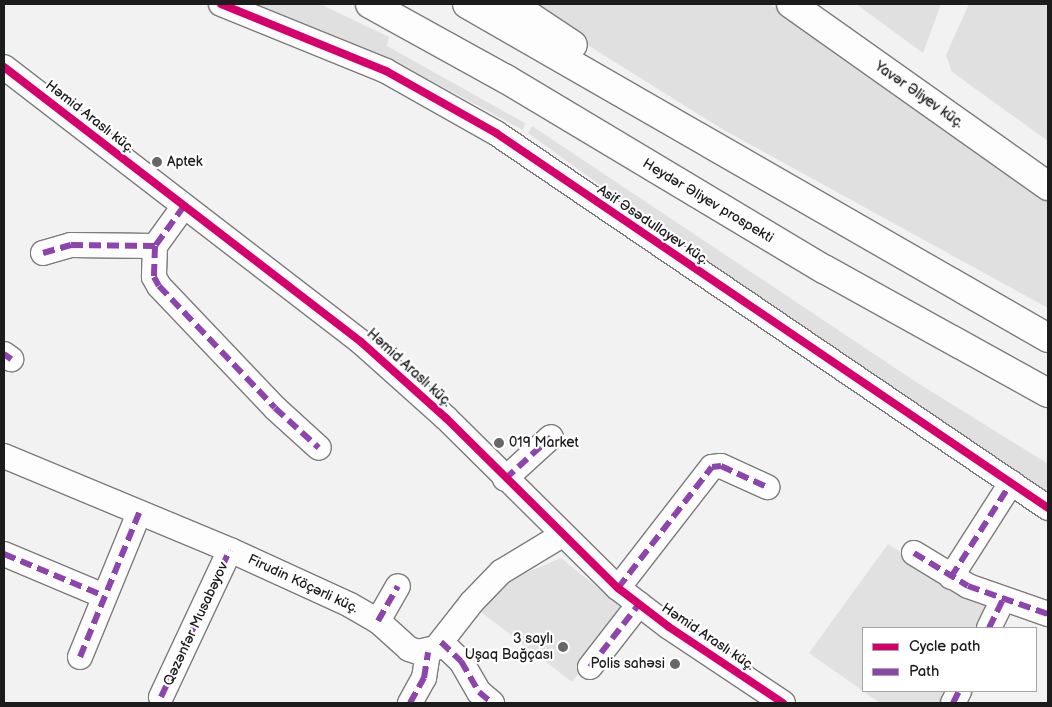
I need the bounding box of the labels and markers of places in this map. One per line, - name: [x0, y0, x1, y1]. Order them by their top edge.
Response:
- place label: Aptek: [167, 154, 203, 170]
- marker: Aptek: [151, 156, 163, 168]
- place label: 019 Market: [509, 435, 579, 451]
- marker: 019 Market: [493, 437, 505, 449]
- place label: 3 saylı Uşaq Bağçası: [465, 631, 553, 664]
- marker: 3 saylı Uşaq Bağçası: [557, 641, 569, 653]
- place label: Polis sahəsi: [591, 656, 665, 672]
- marker: Polis sahəsi: [669, 658, 681, 670]

